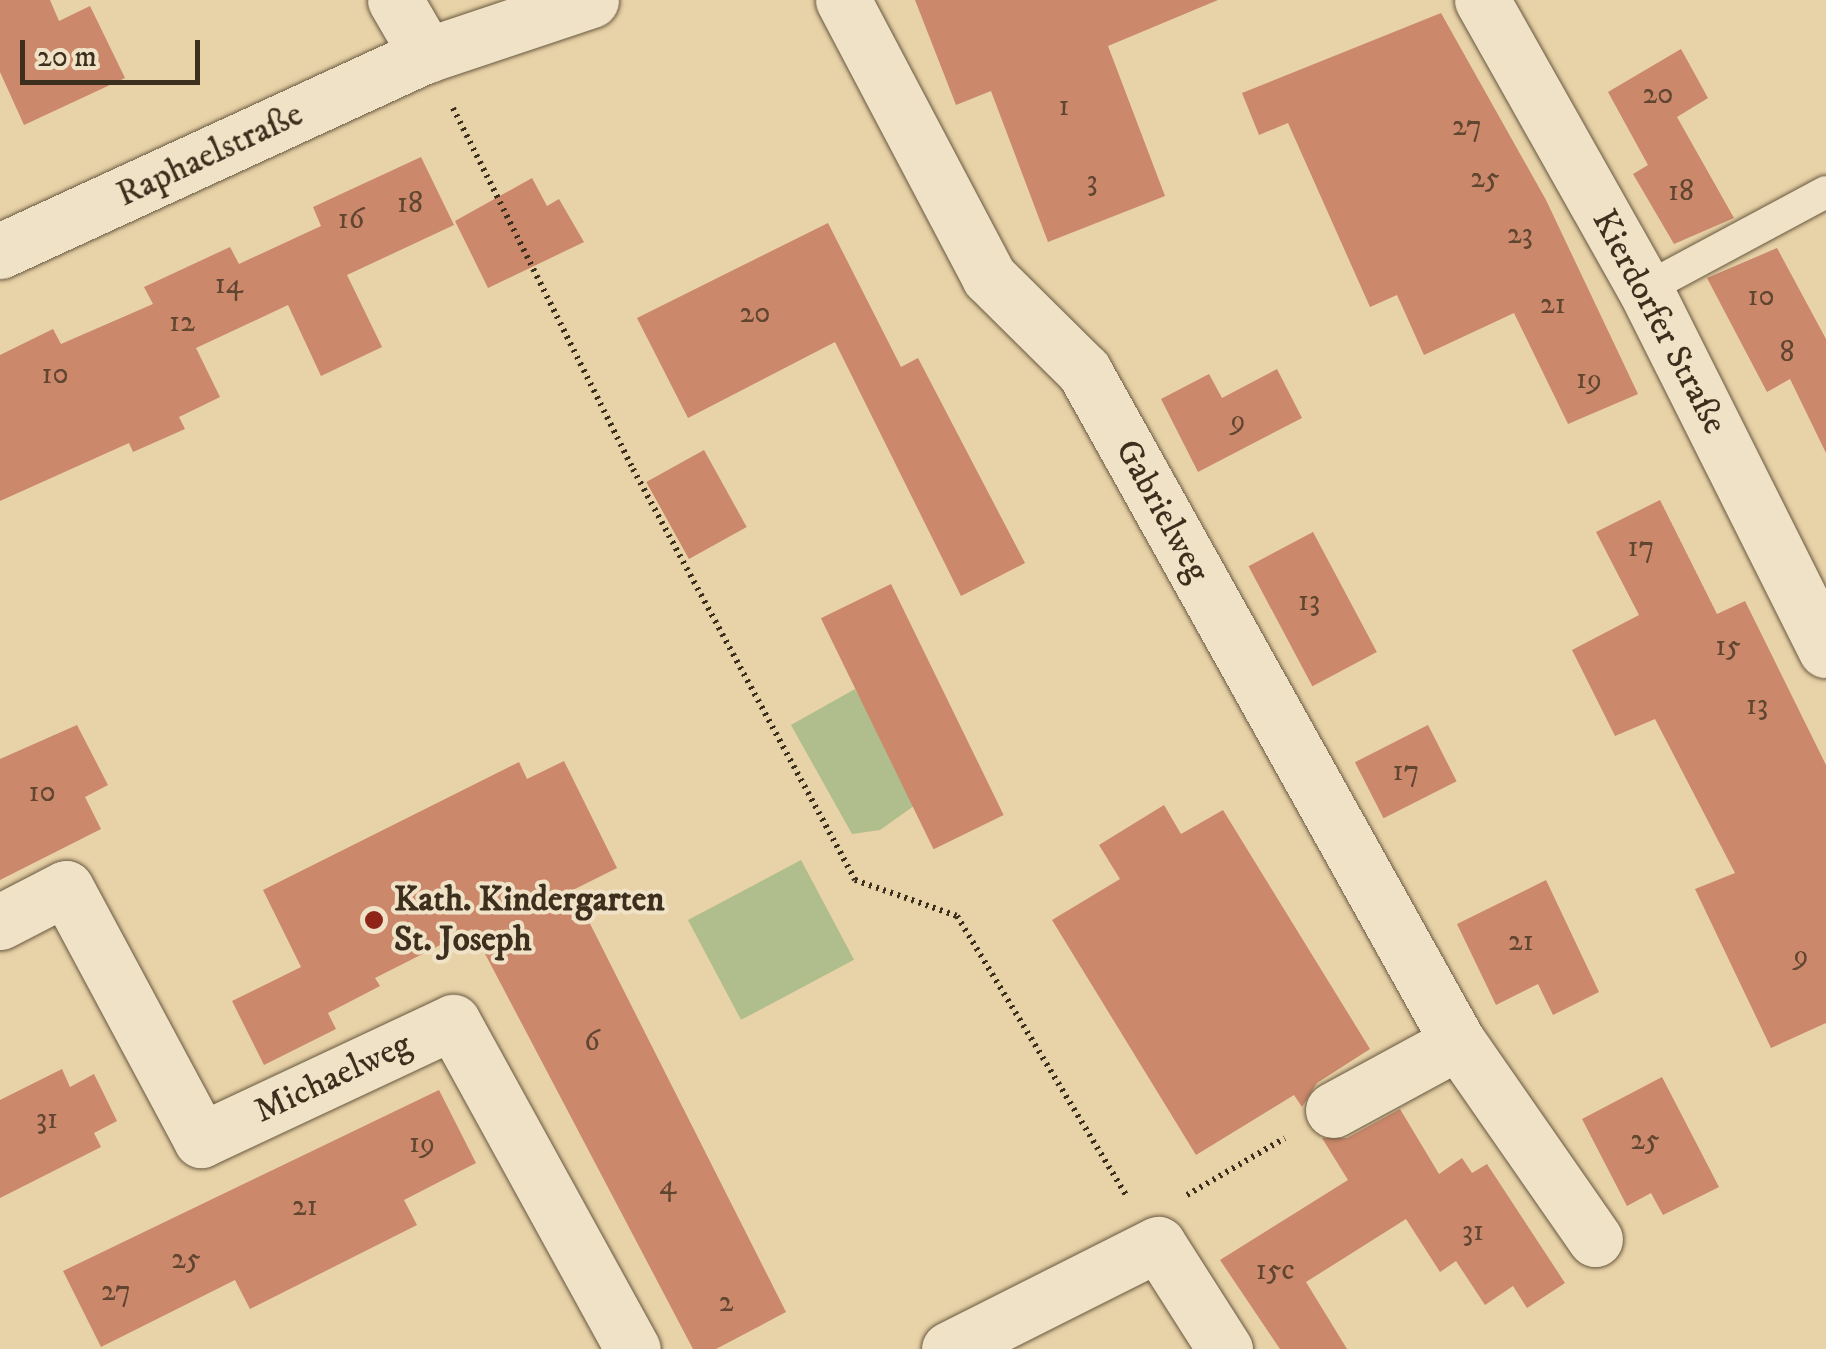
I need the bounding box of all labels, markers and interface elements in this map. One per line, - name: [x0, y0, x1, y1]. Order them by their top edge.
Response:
- scale bar: [25, 20, 205, 82]
- text: 20 m: [37, 39, 97, 76]
- house number: 20: [1643, 77, 1673, 113]
- house number: 1: [1058, 89, 1070, 125]
- street label: Raphaelstraße: [110, 94, 310, 216]
- house number: 27: [1452, 109, 1482, 145]
- house number: 25: [1470, 161, 1500, 197]
- house number: 3: [1086, 164, 1098, 200]
- house number: 18: [1668, 174, 1694, 210]
- house number: 18: [397, 186, 423, 222]
- house number: 16: [338, 202, 364, 238]
- street label: Kierdorfer Straße: [1582, 203, 1736, 441]
- house number: 23: [1507, 217, 1533, 253]
- house number: 14: [215, 267, 243, 303]
- house number: 10: [1747, 279, 1775, 315]
- house number: 21: [1540, 287, 1566, 323]
- house number: 20: [740, 296, 770, 332]
- house number: 12: [169, 305, 195, 341]
- house number: 8: [1779, 335, 1795, 371]
- house number: 10: [41, 357, 69, 393]
- house number: 19: [1576, 362, 1602, 398]
- house number: 9: [1231, 403, 1245, 439]
- street label: Gabrielweg: [1106, 432, 1218, 590]
- house number: 17: [1628, 530, 1654, 566]
- house number: 13: [1298, 584, 1320, 620]
- house number: 15: [1715, 629, 1741, 665]
- house number: 13: [1746, 688, 1768, 724]
- house number: 17: [1393, 754, 1419, 790]
- house number: 10: [28, 775, 56, 811]
- place label: Kath. Kindergarten St. Joseph: [394, 879, 665, 961]
- marker: Kath. Kindergarten St. Joseph: [363, 909, 385, 931]
- house number: 21: [1508, 924, 1534, 960]
- house number: 9: [1794, 938, 1808, 974]
- street label: Michaelweg: [248, 1023, 418, 1133]
- house number: 6: [584, 1024, 600, 1060]
- house number: 31: [36, 1102, 58, 1138]
- house number: 25: [1630, 1123, 1660, 1159]
- house number: 19: [409, 1126, 435, 1162]
- house number: 4: [659, 1168, 677, 1204]
- house number: 21: [292, 1189, 318, 1225]
- house number: 31: [1462, 1214, 1484, 1250]
- house number: 25: [171, 1242, 201, 1278]
- house number: 15c: [1256, 1253, 1294, 1289]
- house number: 27: [101, 1274, 131, 1310]
- house number: 2: [719, 1285, 733, 1321]

